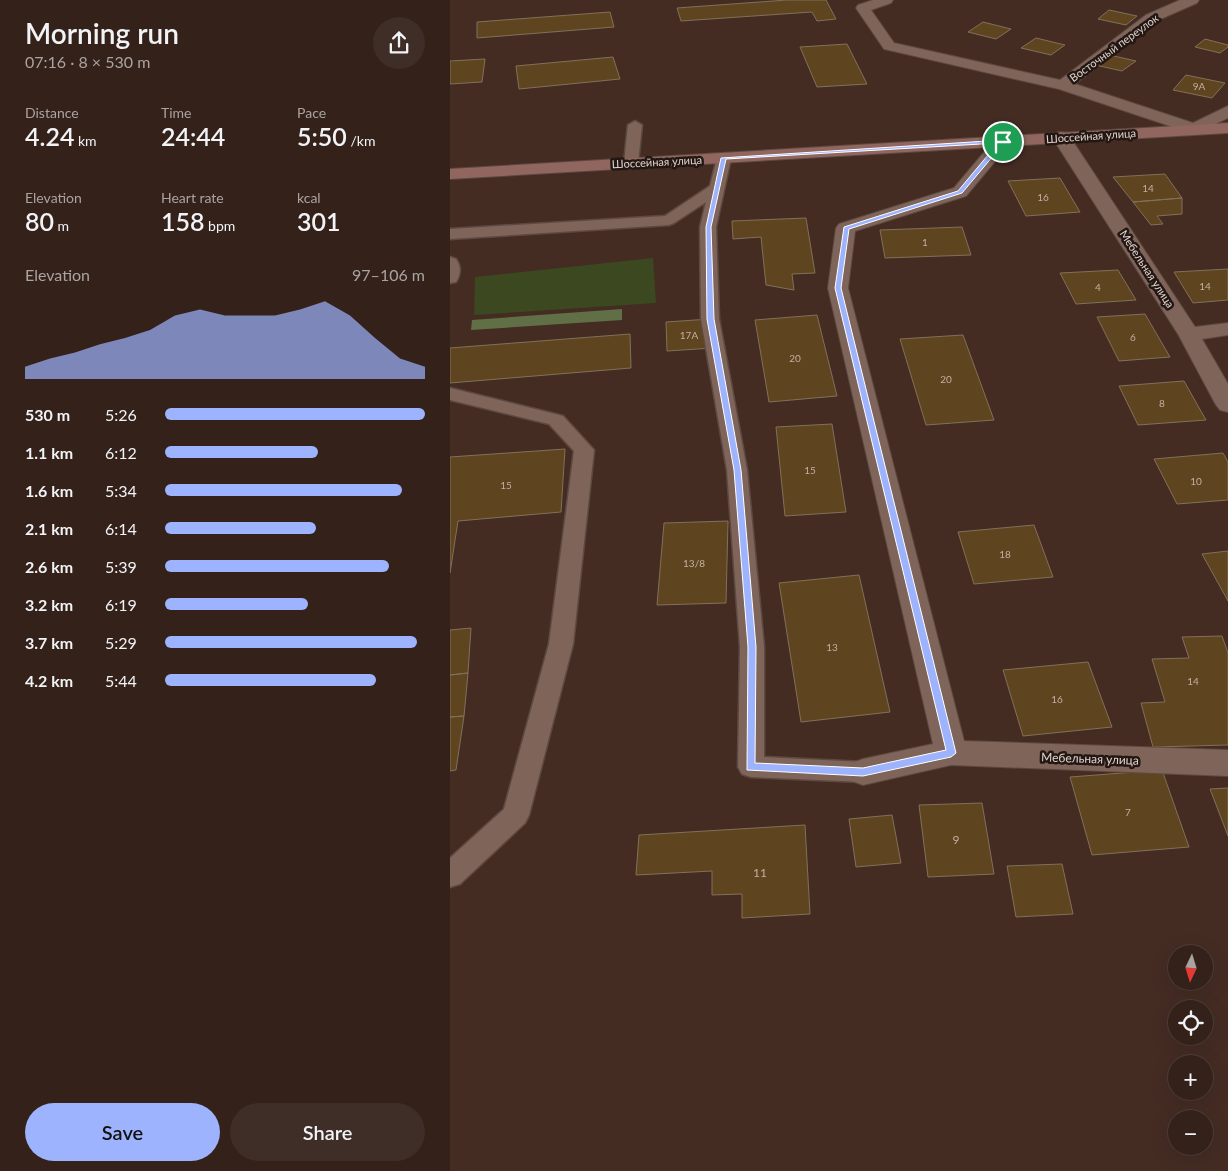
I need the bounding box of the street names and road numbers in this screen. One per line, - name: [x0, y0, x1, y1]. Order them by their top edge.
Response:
- street label: Восточный переулок: [1067, 11, 1161, 84]
- street label: Шоссейная улица: [1045, 126, 1136, 145]
- street label: Шоссейная улица: [612, 153, 702, 170]
- street label: Мебельная улица: [1118, 228, 1177, 310]
- street label: Мебельная улица: [1041, 749, 1139, 768]

